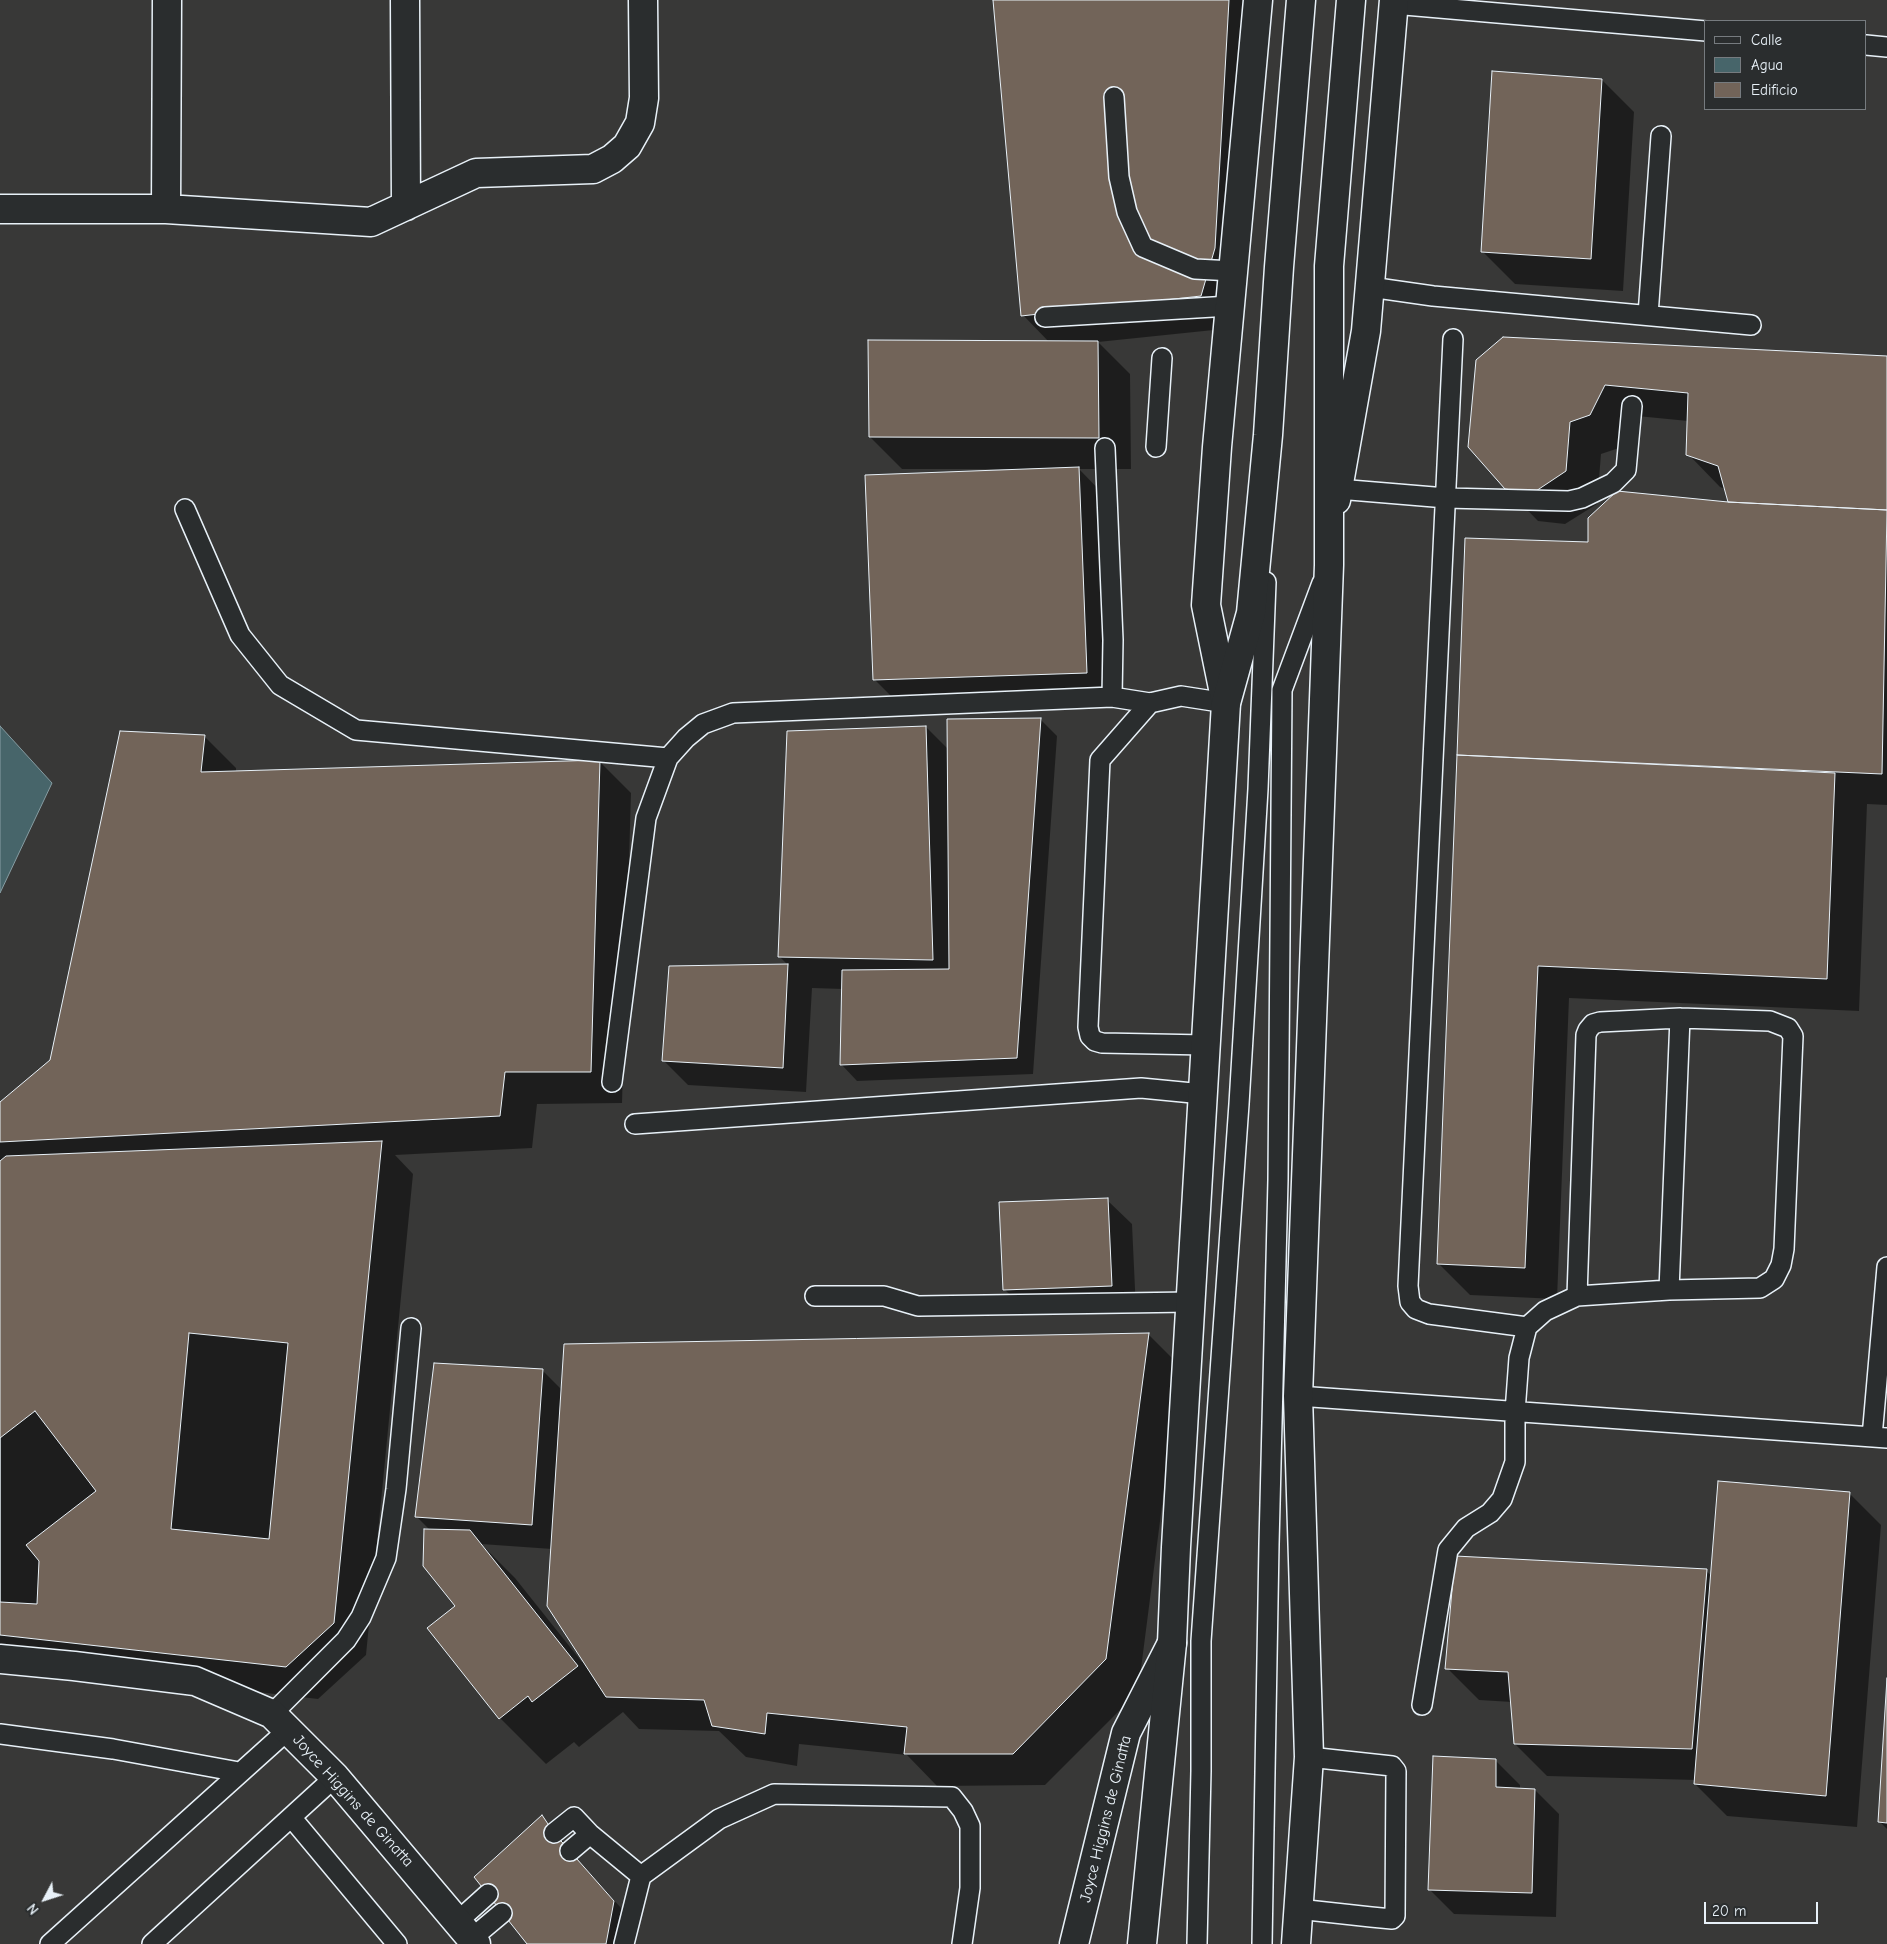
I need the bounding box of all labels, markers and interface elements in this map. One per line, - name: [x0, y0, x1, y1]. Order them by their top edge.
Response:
- legend: [1704, 20, 1867, 110]
- text: Calle: [1751, 31, 1782, 49]
- text: Agua: [1751, 56, 1783, 74]
- text: Edificio: [1751, 81, 1798, 99]
- street label: Joyce Higgins de Ginatta: [289, 1731, 417, 1871]
- street label: Joyce Higgins de Ginatta: [1076, 1734, 1136, 1904]
- north arrow: [20, 1874, 70, 1924]
- scale bar: [1707, 1892, 1821, 1924]
- text: N: [24, 1900, 43, 1918]
- text: 20 m: [1712, 1902, 1746, 1920]

